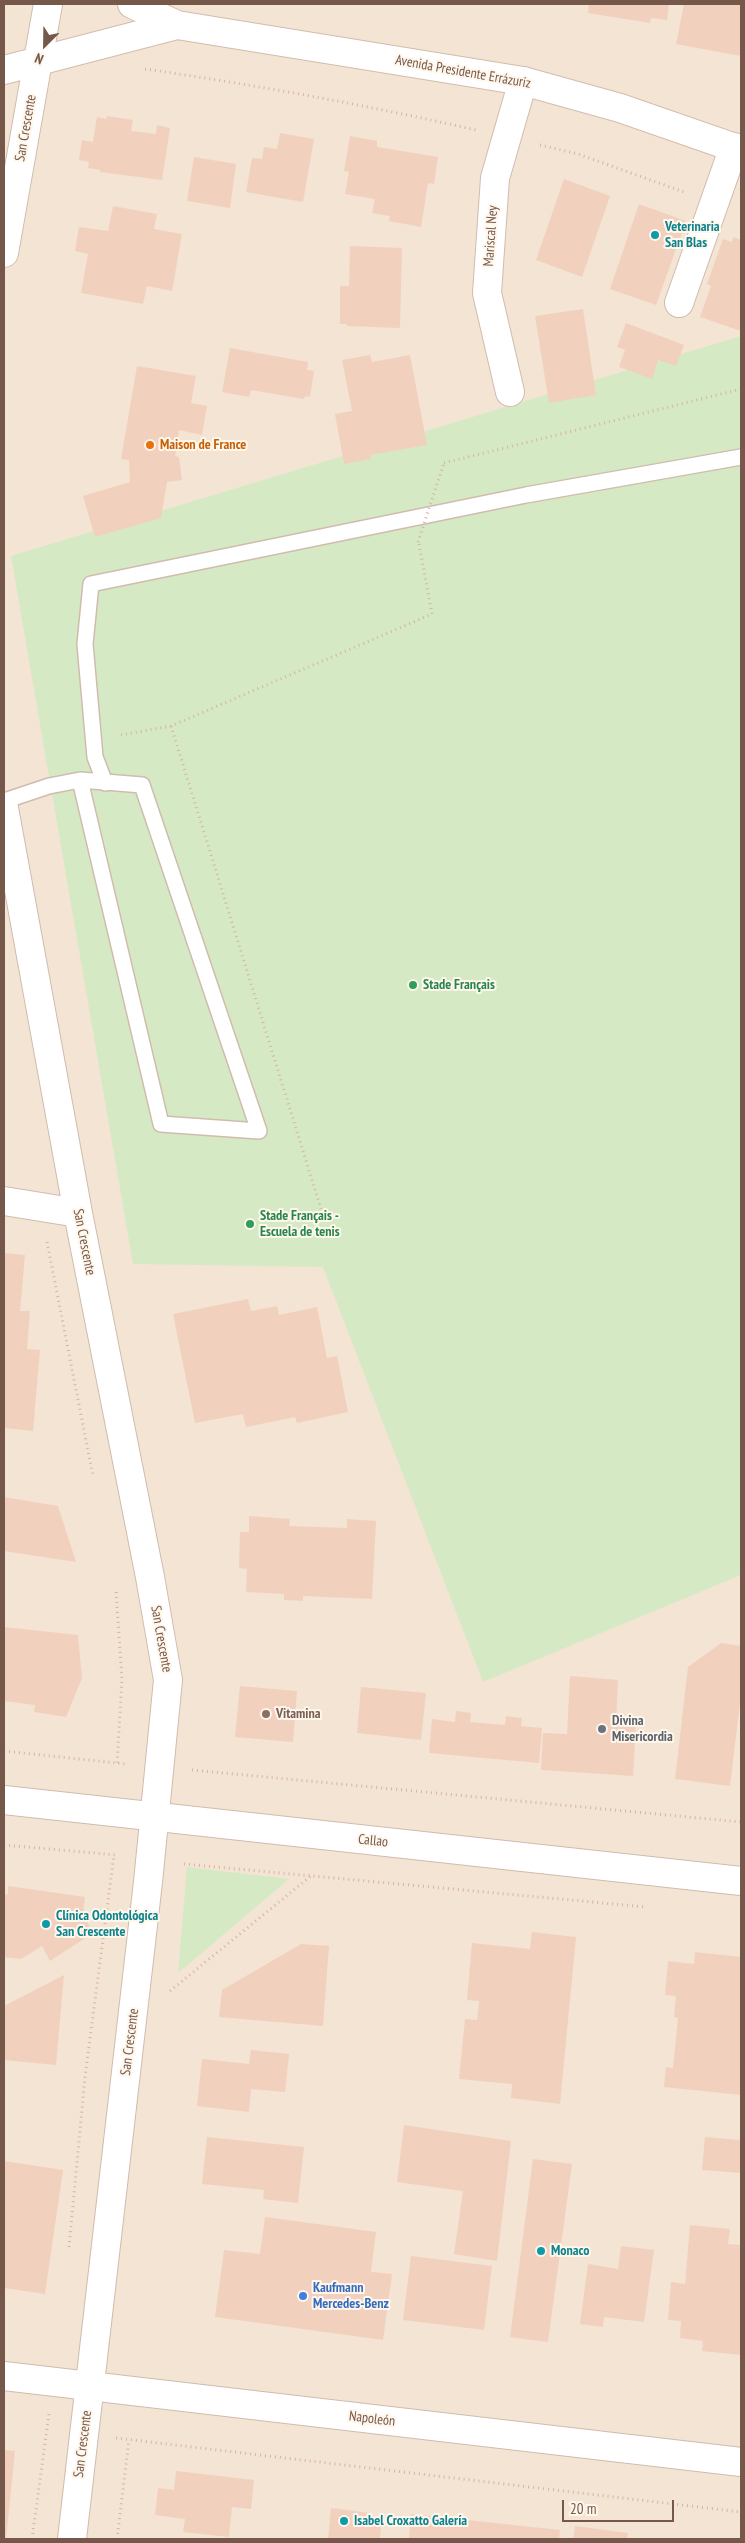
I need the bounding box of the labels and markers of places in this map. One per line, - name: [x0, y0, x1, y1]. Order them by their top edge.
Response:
- place label: Veterinaria San Blas: [665, 219, 720, 252]
- marker: Veterinaria San Blas: [649, 229, 661, 241]
- place label: Maison de France: [160, 437, 246, 453]
- marker: Maison de France: [144, 439, 156, 451]
- place label: Stade Français: [423, 977, 495, 993]
- marker: Stade Français: [407, 979, 419, 991]
- place label: Stade Français - Escuela de tenis: [260, 1208, 340, 1240]
- marker: Stade Français - Escuela de tenis: [244, 1218, 256, 1230]
- place label: Vitamina: [276, 1706, 321, 1722]
- marker: Vitamina: [260, 1708, 272, 1720]
- place label: Divina Misericordia: [612, 1713, 673, 1745]
- marker: Divina Misericordia: [596, 1723, 608, 1735]
- place label: Clínica Odontológica San Crescente: [56, 1908, 158, 1940]
- marker: Clínica Odontológica San Crescente: [40, 1918, 52, 1930]
- place label: Monaco: [551, 2243, 590, 2259]
- marker: Monaco: [535, 2245, 547, 2257]
- place label: Kaufmann Mercedes-Benz: [313, 2280, 389, 2312]
- marker: Kaufmann Mercedes-Benz: [297, 2290, 309, 2302]
- place label: Isabel Croxatto Galería: [354, 2513, 467, 2529]
- marker: Isabel Croxatto Galería: [338, 2515, 350, 2527]

